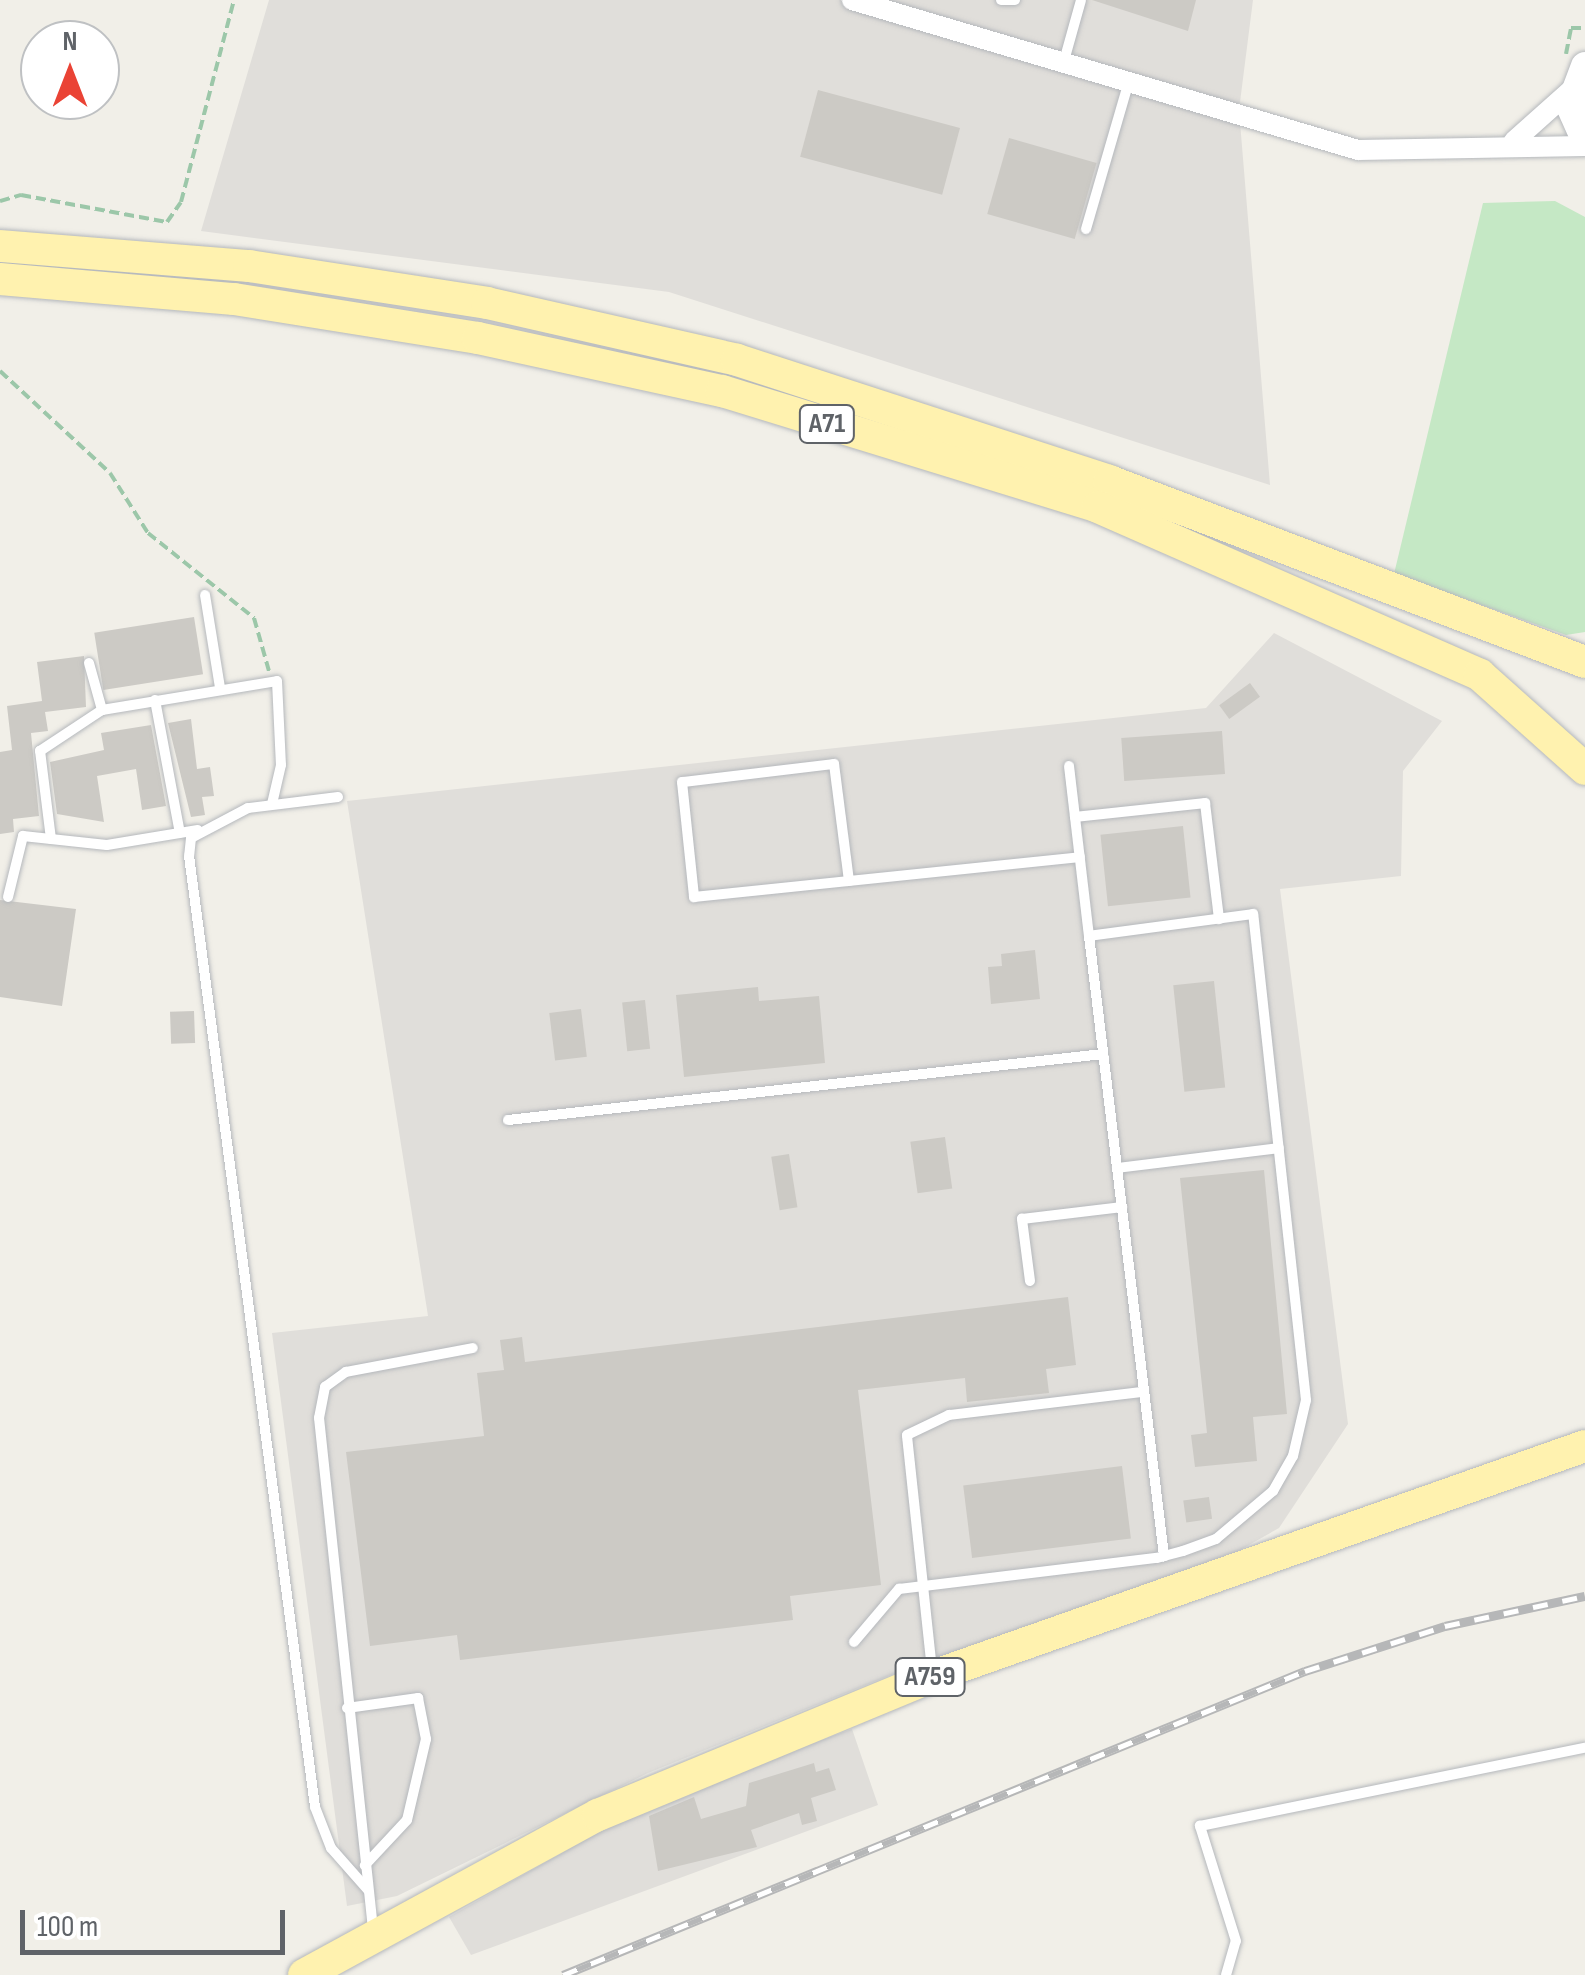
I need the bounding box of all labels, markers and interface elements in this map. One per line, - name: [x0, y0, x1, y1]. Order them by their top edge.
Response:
- north arrow: [20, 20, 120, 120]
- text: N: [63, 25, 77, 58]
- road number: A71: [797, 401, 857, 447]
- road number: A759: [892, 1654, 968, 1700]
- scale bar: [25, 1890, 290, 1952]
- text: 100 m: [37, 1909, 98, 1945]

